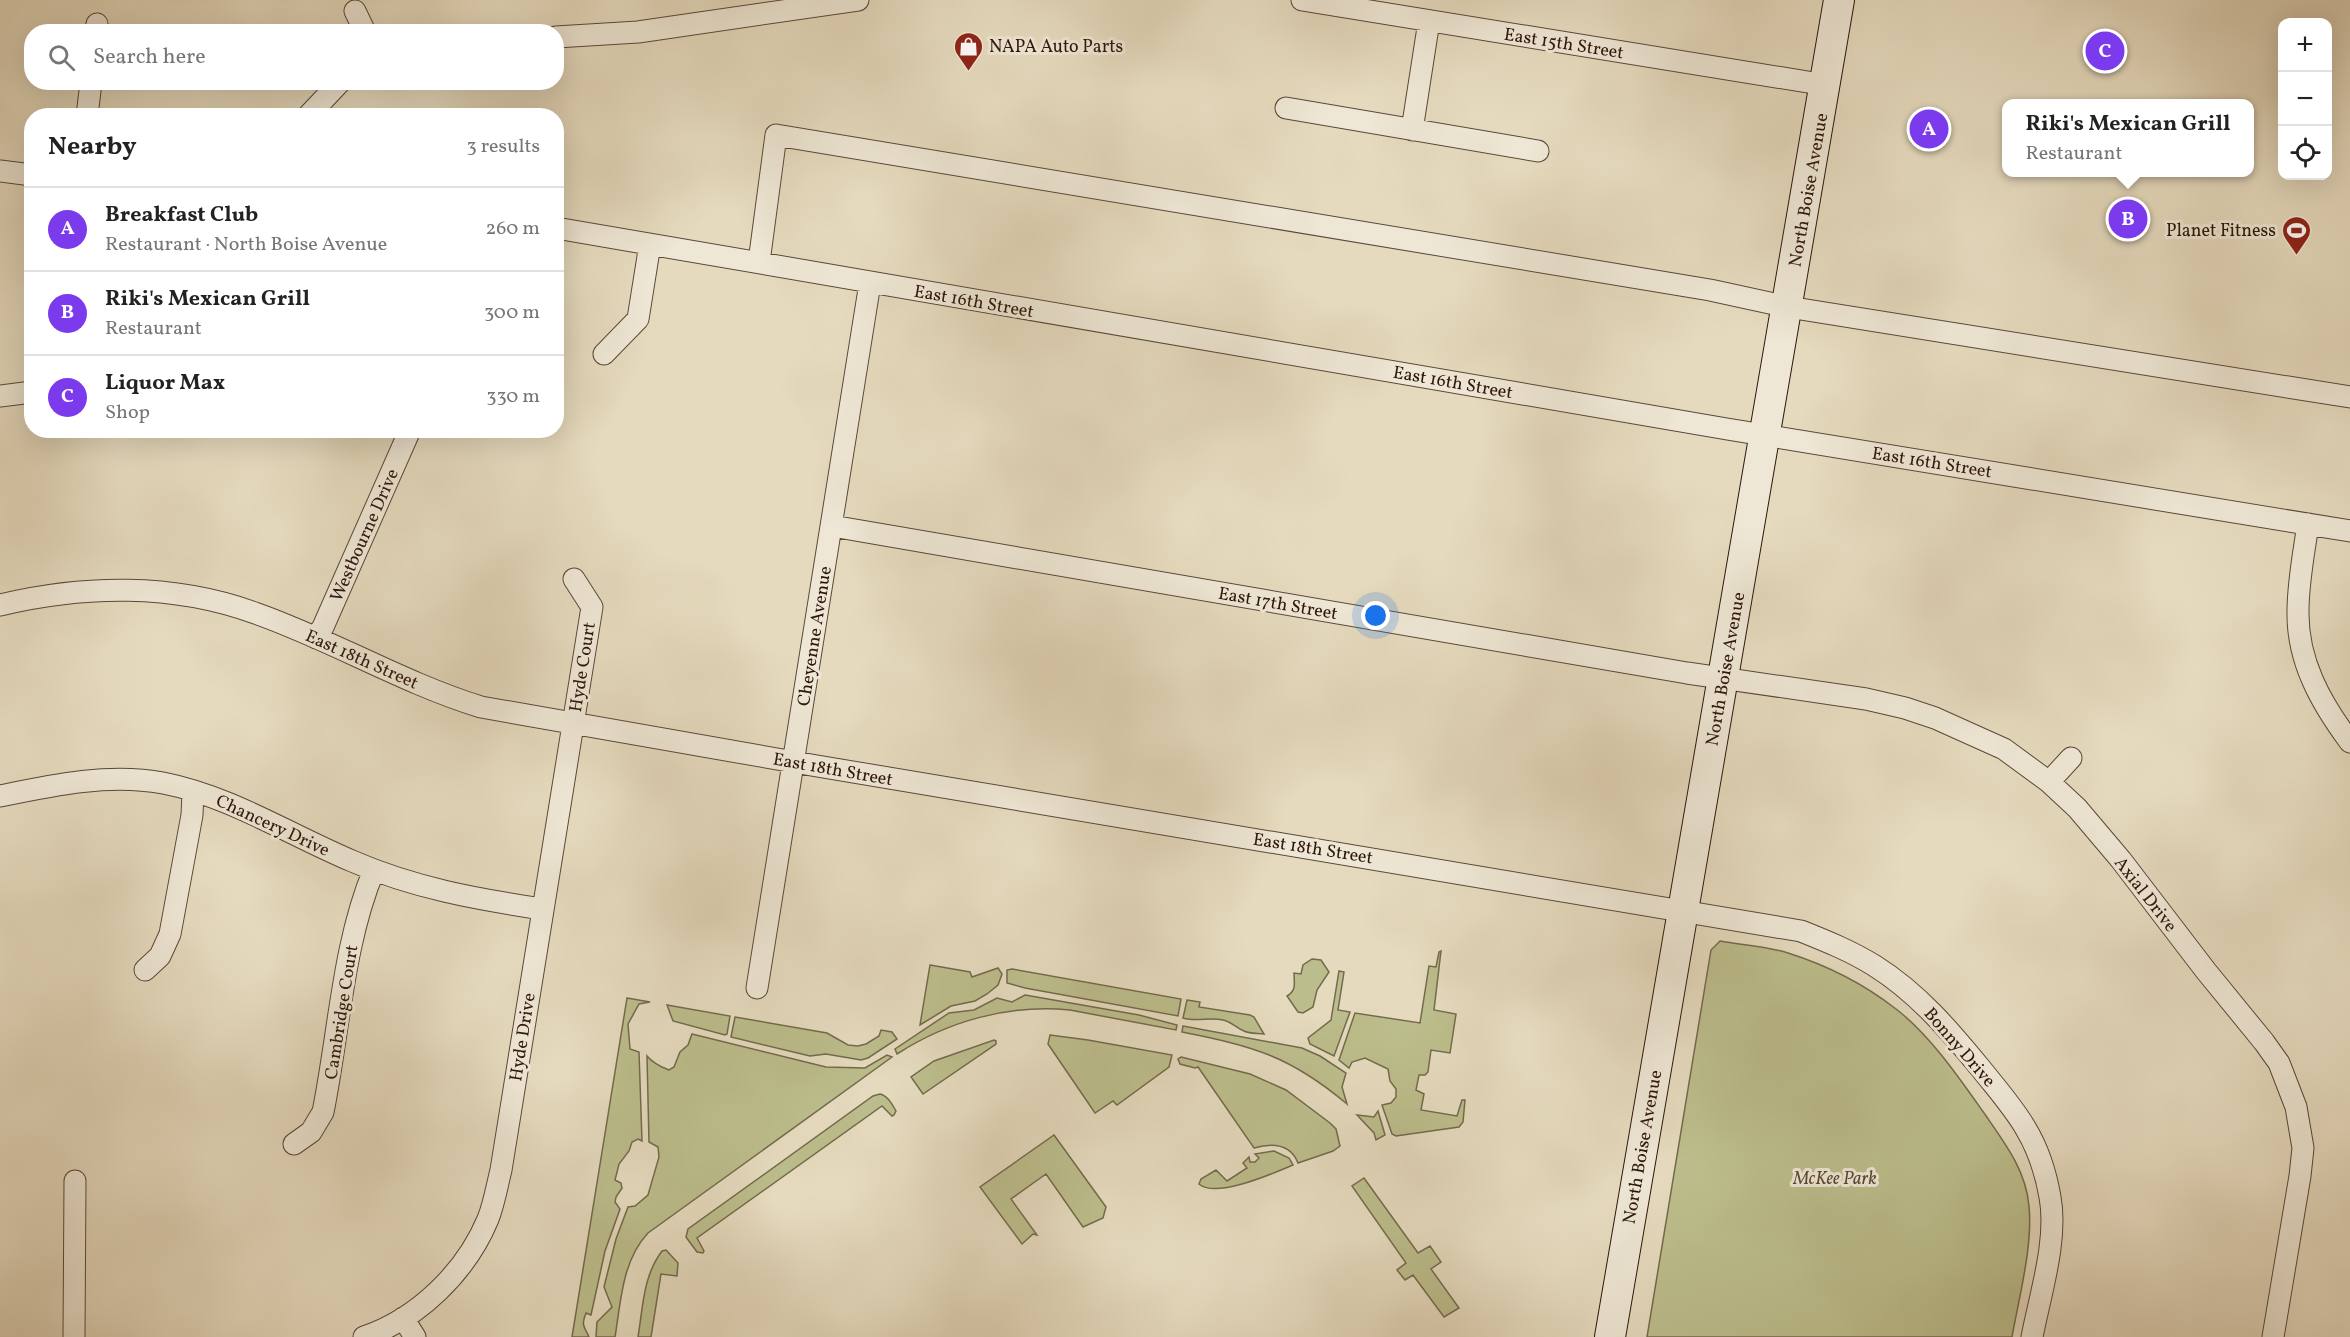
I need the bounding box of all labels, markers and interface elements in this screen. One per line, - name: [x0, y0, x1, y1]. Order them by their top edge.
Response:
- map controls: [2278, 18, 2332, 180]
- button: +: [2278, 18, 2332, 72]
- street label: East 15th Street: [1502, 23, 1625, 66]
- search box: [24, 24, 564, 90]
- pin: C: [2086, 28, 2124, 74]
- shop icon: NAPA Auto Parts: [952, 30, 984, 72]
- place label: NAPA Auto Parts: [989, 35, 1123, 60]
- icon: search: [45, 41, 78, 74]
- text: Search here: [93, 42, 206, 73]
- button: −: [2278, 72, 2332, 126]
- popup: [2002, 99, 2254, 177]
- pin: A: [1910, 106, 1948, 152]
- text: Riki's Mexican Grill: [2026, 109, 2230, 140]
- street label: North Boise Avenue: [1784, 111, 1835, 269]
- button: locate: [2278, 126, 2332, 180]
- text: Nearby: [48, 129, 137, 165]
- text: 3 results: [466, 133, 540, 161]
- text: Restaurant: [2026, 140, 2122, 168]
- pin: B: [2108, 196, 2148, 242]
- text: Breakfast Club: [105, 200, 258, 231]
- sports icon: Planet Fitness: [2281, 214, 2313, 256]
- text: A: [60, 215, 75, 243]
- text: 260 m: [485, 215, 540, 243]
- place label: Planet Fitness: [2166, 219, 2276, 244]
- text: Restaurant · North Boise Avenue: [105, 231, 387, 259]
- street label: East 16th Street: [912, 280, 1036, 325]
- text: Riki's Mexican Grill: [105, 284, 310, 315]
- text: B: [61, 299, 74, 327]
- text: 300 m: [484, 299, 540, 327]
- text: Restaurant: [105, 315, 202, 343]
- street label: East 16th Street: [1391, 361, 1515, 406]
- text: Liquor Max: [105, 368, 225, 399]
- text: C: [61, 383, 74, 411]
- text: 330 m: [486, 383, 540, 411]
- text: Shop: [105, 399, 150, 427]
- street label: East 16th Street: [1870, 442, 1994, 485]
- street label: Westbourne Drive: [325, 465, 406, 606]
- street label: Cheyenne Avenue: [792, 564, 839, 708]
- street label: East 17th Street: [1216, 582, 1339, 627]
- street label: North Boise Avenue: [1701, 590, 1752, 748]
- your location: [1361, 601, 1390, 630]
- street label: Hyde Court: [564, 620, 603, 714]
- street label: East 18th Street: [301, 624, 422, 696]
- street label: East 18th Street: [771, 748, 895, 793]
- street label: Chancery Drive: [211, 789, 333, 864]
- street label: East 18th Street: [1251, 828, 1375, 871]
- street label: Axial Drive: [2107, 852, 2182, 938]
- street label: Cambridge Court: [319, 943, 365, 1081]
- street label: Hyde Drive: [504, 991, 543, 1083]
- street label: Bonny Drive: [1917, 1003, 2001, 1093]
- street label: North Boise Avenue: [1618, 1068, 1669, 1226]
- park label: McKee Park: [1792, 1167, 1877, 1192]

